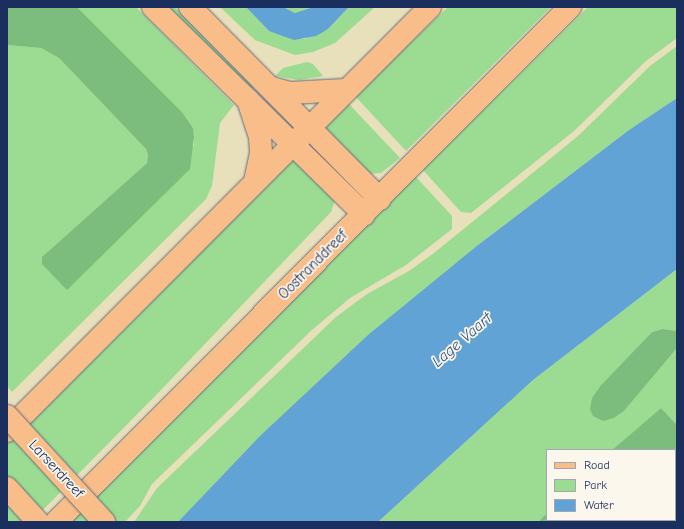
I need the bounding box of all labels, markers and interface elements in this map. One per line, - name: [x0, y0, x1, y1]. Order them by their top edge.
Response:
- street label: Oostranddreef: [275, 227, 351, 303]
- water label: Lage Vaart: [428, 309, 496, 371]
- street label: Larserdreef: [25, 436, 87, 502]
- legend: [546, 449, 676, 521]
- text: Road: [584, 458, 610, 472]
- text: Park: [584, 478, 607, 492]
- text: Water: [584, 498, 614, 512]

